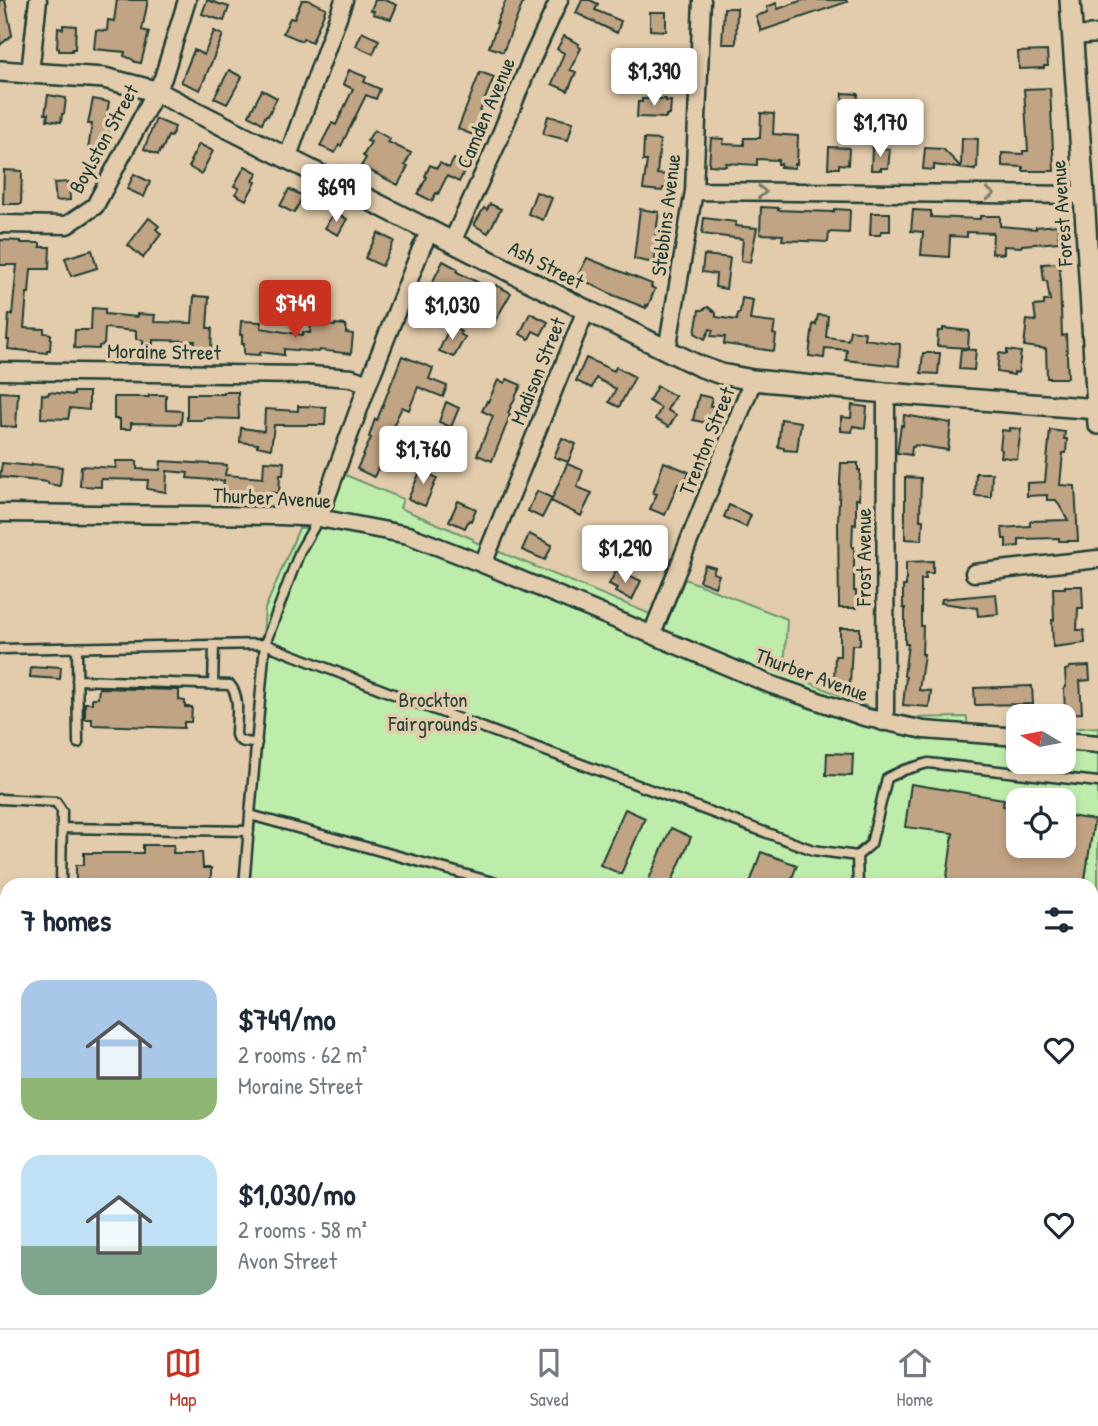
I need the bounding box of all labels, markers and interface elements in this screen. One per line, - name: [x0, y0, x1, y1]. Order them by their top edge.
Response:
- pin: $1,390: [597, 48, 711, 108]
- street label: Camden Avenue: [449, 53, 522, 173]
- text: $1,390: [627, 55, 681, 86]
- street label: Boylston Street: [62, 78, 146, 199]
- pin: $1,170: [823, 100, 937, 159]
- text: $1,170: [853, 106, 907, 137]
- street label: Stebbins Avenue: [644, 152, 687, 278]
- street label: Forest Avenue: [1043, 159, 1080, 268]
- pin: $699: [295, 164, 377, 224]
- text: $699: [317, 171, 355, 202]
- one-way arrow: [757, 184, 768, 199]
- one-way arrow: [985, 186, 995, 202]
- street label: Ash Street: [504, 233, 590, 296]
- pin: $749: [254, 280, 336, 340]
- pin: $1,030: [395, 282, 509, 342]
- text: $749: [275, 287, 315, 318]
- text: $1,030: [424, 289, 480, 320]
- street label: Madison Street: [503, 312, 573, 429]
- street label: Moraine Street: [107, 336, 222, 367]
- street label: Trenton Street: [672, 382, 742, 499]
- pin: $1,760: [366, 426, 480, 486]
- text: $1,760: [395, 433, 451, 464]
- street label: Thurber Avenue: [212, 480, 332, 515]
- street label: Frost Avenue: [849, 508, 878, 607]
- pin: $1,290: [568, 526, 682, 585]
- text: $1,290: [598, 532, 652, 563]
- street label: Thurber Avenue: [752, 641, 873, 708]
- park label: Brockton Fairgrounds: [388, 685, 477, 738]
- north arrow: [1006, 704, 1076, 774]
- map controls: [1006, 704, 1076, 858]
- button: locate: [1006, 788, 1076, 858]
- text: 7 homes: [21, 900, 111, 940]
- icon: filters: [1040, 901, 1078, 939]
- text: $749/mo: [238, 999, 336, 1039]
- icon: home: [77, 1008, 161, 1092]
- icon: heart: [1040, 1031, 1078, 1069]
- text: 2 rooms · 62 m²: [238, 1039, 367, 1070]
- text: Moraine Street: [238, 1070, 362, 1101]
- text: $1,030/mo: [238, 1174, 356, 1214]
- icon: home: [77, 1183, 161, 1267]
- icon: heart: [1040, 1206, 1078, 1244]
- text: 2 rooms · 58 m²: [238, 1214, 367, 1245]
- text: Avon Street: [238, 1245, 337, 1276]
- tab: Map: [164, 1344, 202, 1412]
- tab: Saved: [530, 1344, 568, 1412]
- tab: Home: [896, 1344, 934, 1412]

